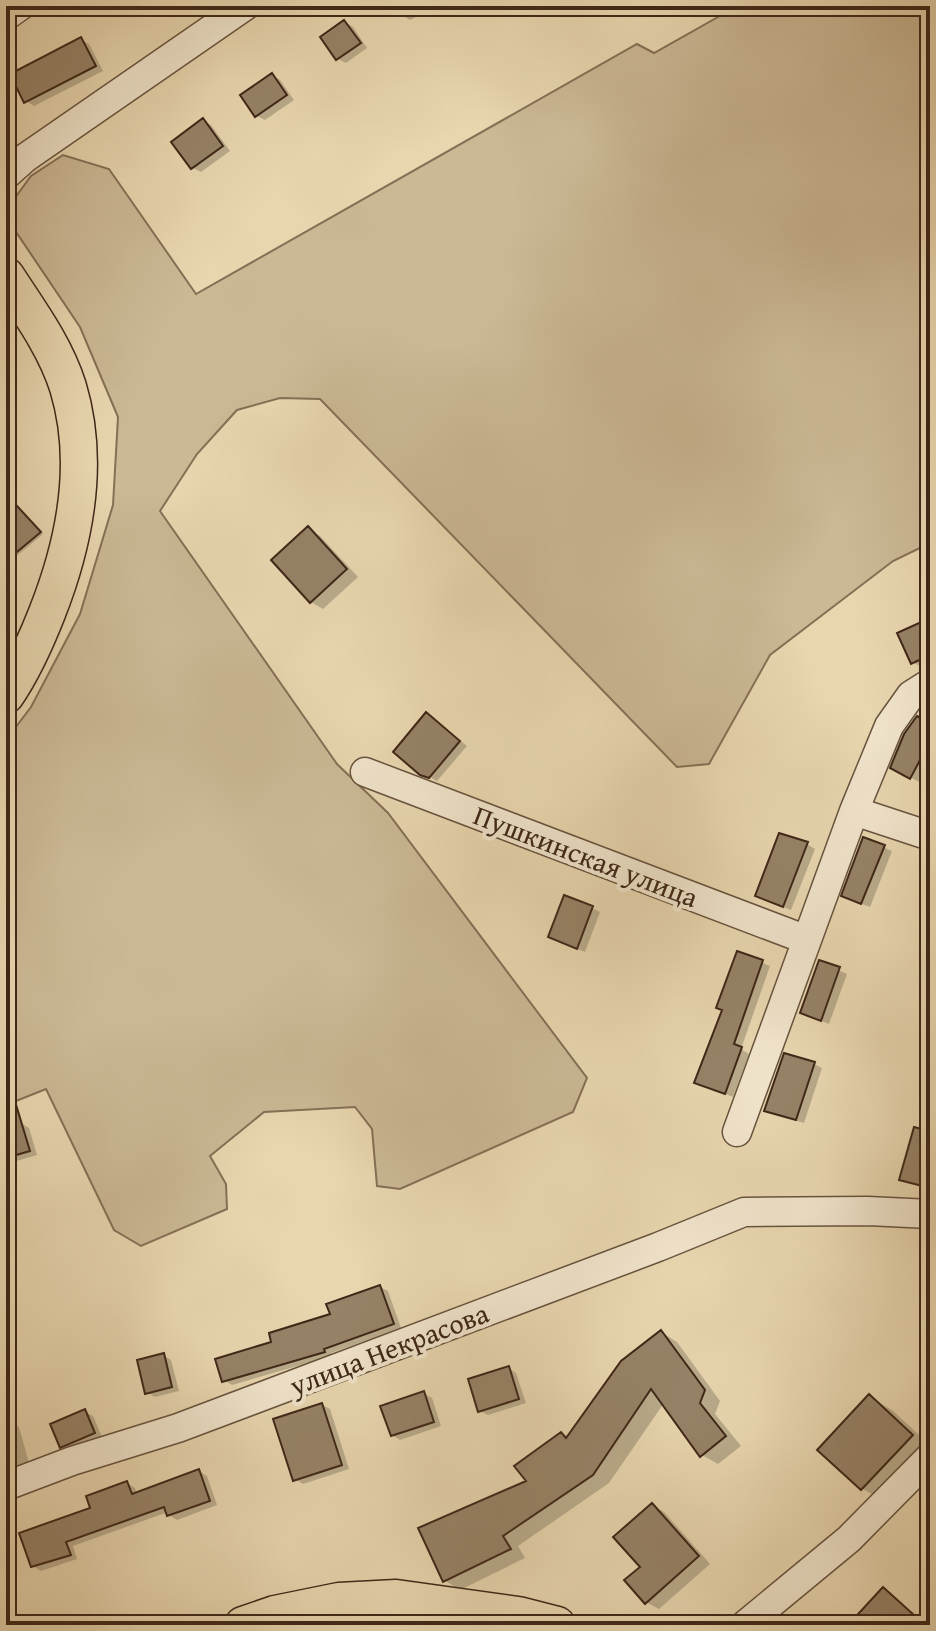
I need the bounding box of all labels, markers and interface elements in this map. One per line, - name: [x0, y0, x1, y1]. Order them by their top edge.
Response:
- street label: Пушкинская улица: [468, 794, 705, 917]
- street label: улица Некрасова: [282, 1291, 495, 1406]

